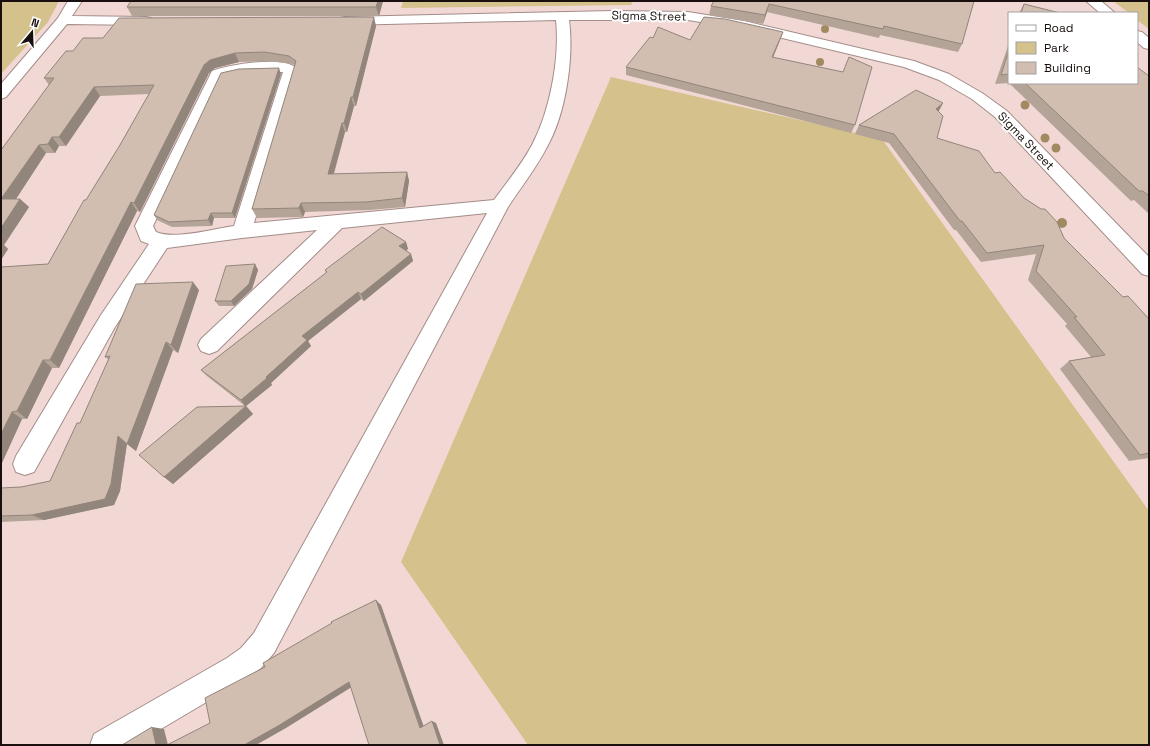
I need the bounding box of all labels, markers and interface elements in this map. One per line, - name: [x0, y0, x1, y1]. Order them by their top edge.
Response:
- street label: Sigma Street: [611, 7, 687, 25]
- north arrow: [12, 12, 52, 52]
- legend: [1008, 12, 1138, 84]
- text: N: [29, 15, 41, 30]
- text: Road: [1044, 20, 1073, 36]
- text: Park: [1044, 40, 1069, 56]
- text: Building: [1044, 60, 1091, 76]
- street label: Sigma Street: [994, 108, 1058, 174]

